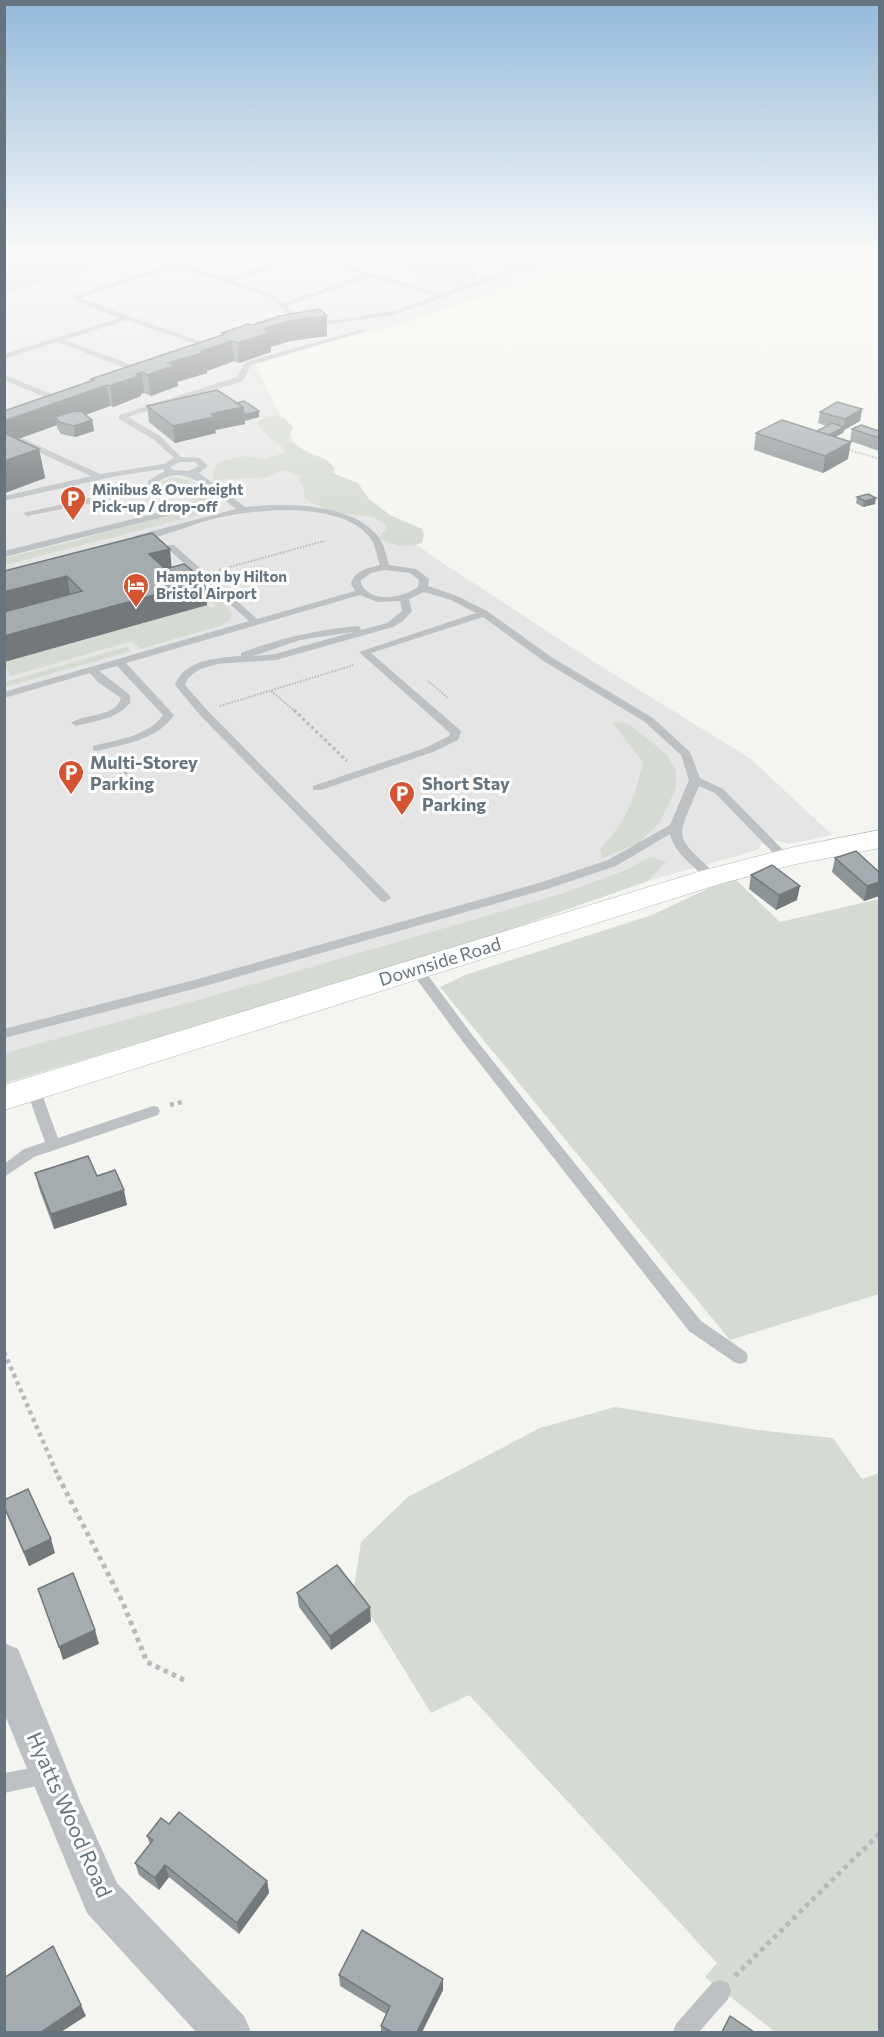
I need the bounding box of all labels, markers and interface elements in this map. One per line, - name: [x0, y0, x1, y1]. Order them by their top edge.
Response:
- place label: Minibus & Overheight Pick-up / drop-off: [92, 480, 243, 515]
- parking icon: Minibus & Overheight Pick-up / drop-off: [58, 484, 88, 522]
- place label: Hampton by Hilton Bristol Airport: [156, 567, 287, 602]
- hotel icon: Hampton by Hilton Bristol Airport: [121, 571, 151, 609]
- place label: Multi-Storey Parking: [90, 751, 198, 794]
- parking icon: Multi-Storey Parking: [56, 758, 86, 796]
- place label: Short Stay Parking: [422, 772, 510, 815]
- parking icon: Short Stay Parking: [387, 779, 417, 817]
- street label: Downside Road: [376, 932, 503, 990]
- street label: Hyatts Wood Road: [23, 1728, 118, 1901]

